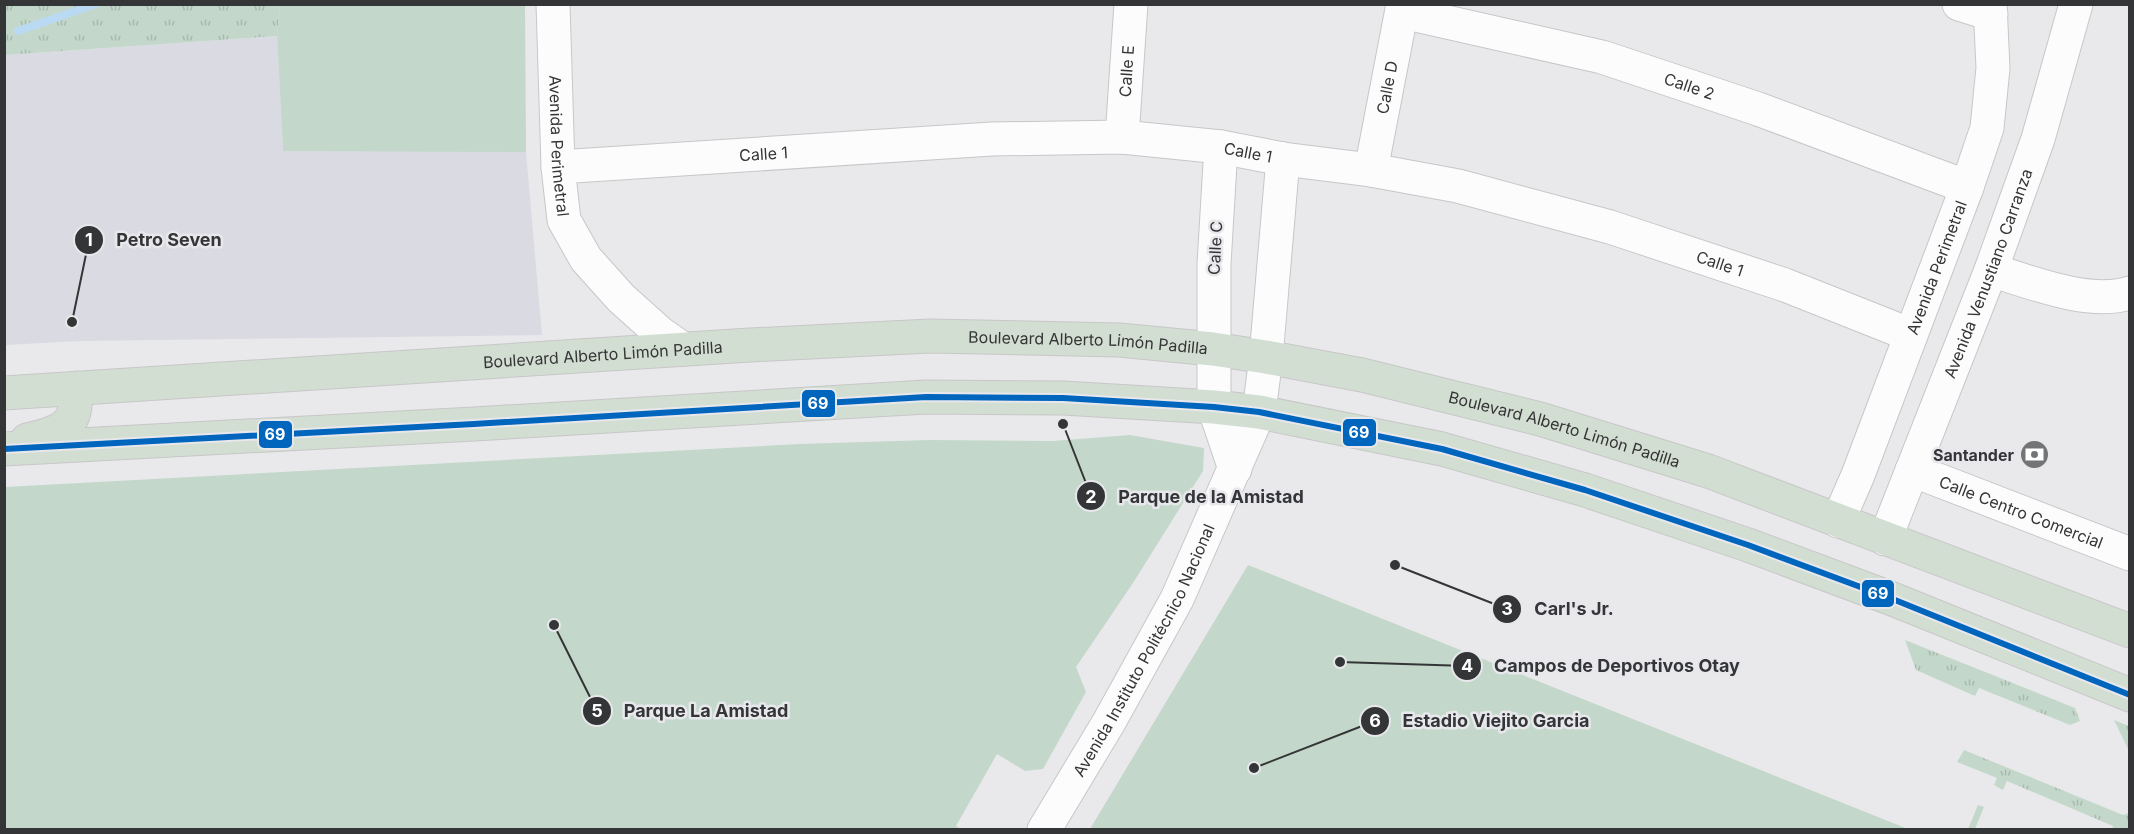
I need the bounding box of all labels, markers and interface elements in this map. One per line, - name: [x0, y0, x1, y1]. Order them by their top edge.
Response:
- street label: Calle E: [1115, 45, 1138, 98]
- street label: Calle D: [1372, 59, 1402, 116]
- street label: Calle 2: [1661, 68, 1717, 104]
- street label: Avenida Perimetral: [545, 75, 574, 218]
- street label: Calle 1: [1222, 138, 1274, 167]
- street label: Calle 1: [739, 142, 789, 165]
- street label: Avenida Venustiano Carranza: [1939, 166, 2037, 381]
- street label: Avenida Perimetral: [1902, 198, 1971, 337]
- street label: Calle C: [1204, 221, 1226, 275]
- callout: Petro Seven: [74, 222, 234, 258]
- text: 1: [85, 229, 93, 250]
- text: Petro Seven: [116, 229, 222, 250]
- street label: Calle 1: [1694, 246, 1746, 281]
- street label: Boulevard Alberto Limón Padilla: [968, 327, 1209, 358]
- street label: Boulevard Alberto Limón Padilla: [482, 337, 723, 372]
- street label: Boulevard Alberto Limón Padilla: [1446, 387, 1683, 472]
- line badge: 69: [801, 389, 836, 418]
- text: 69: [808, 393, 828, 413]
- line badge: 69: [1342, 418, 1377, 447]
- line badge: 69: [258, 420, 293, 449]
- text: 69: [1349, 422, 1369, 442]
- text: 69: [265, 424, 285, 444]
- bank icon: Santander: [2019, 439, 2051, 471]
- place label: Santander: [1933, 445, 2014, 465]
- street label: Calle Centro Comercial: [1936, 471, 2106, 553]
- callout: Parque de la Amistad: [1076, 478, 1316, 514]
- text: 2: [1085, 486, 1097, 507]
- text: Parque de la Amistad: [1118, 486, 1304, 507]
- street label: Avenida Instituto Politécnico Nacional: [1069, 521, 1219, 780]
- line badge: 69: [1861, 579, 1895, 608]
- text: 69: [1868, 583, 1888, 603]
- callout: Carl's Jr.: [1492, 591, 1626, 627]
- text: 3: [1501, 598, 1513, 619]
- text: Carl's Jr.: [1534, 598, 1614, 619]
- callout: Campos de Deportivos Otay: [1452, 648, 1752, 684]
- text: 4: [1461, 655, 1473, 676]
- text: Campos de Deportivos Otay: [1494, 655, 1740, 676]
- callout: Parque La Amistad: [582, 693, 800, 729]
- text: 5: [591, 700, 603, 721]
- text: Parque La Amistad: [624, 700, 788, 721]
- callout: Estadio Viejito Garcia: [1360, 703, 1601, 739]
- text: 6: [1369, 710, 1381, 731]
- text: Estadio Viejito Garcia: [1403, 710, 1589, 731]

